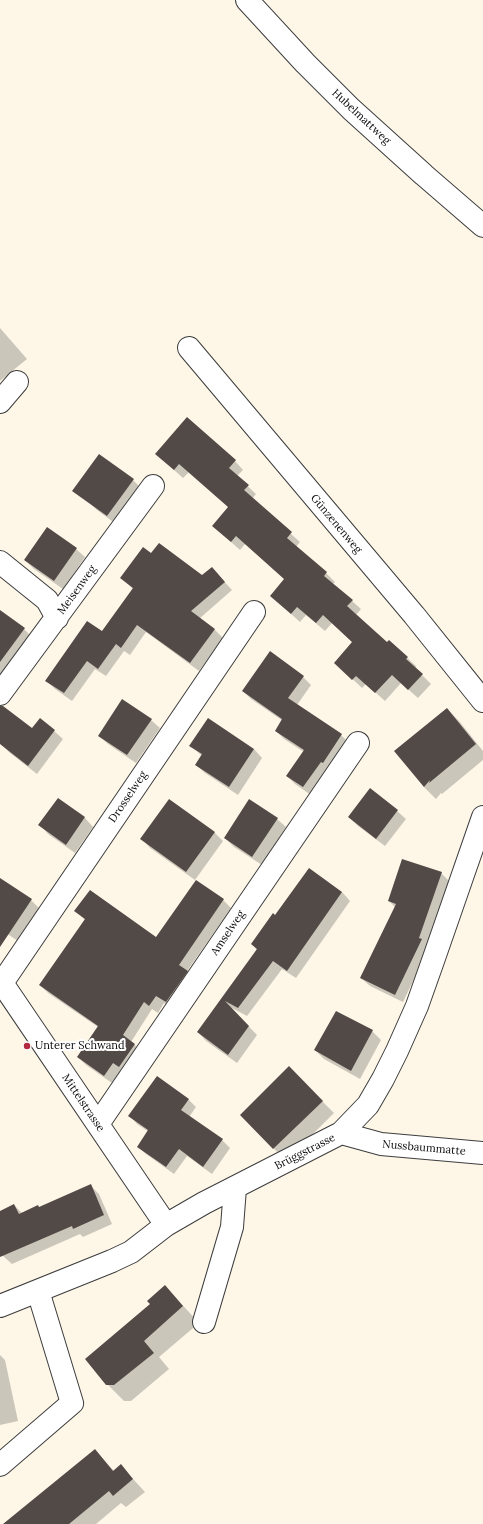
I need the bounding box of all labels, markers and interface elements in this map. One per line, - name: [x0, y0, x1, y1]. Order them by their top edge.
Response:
- street label: Hubelmattweg: [329, 87, 393, 147]
- street label: Günzenenweg: [307, 492, 365, 556]
- street label: Meisenweg: [55, 563, 99, 617]
- street label: Drosselweg: [106, 769, 150, 825]
- street label: Amselweg: [208, 908, 248, 958]
- place label: Unterer Schwand: [35, 1039, 125, 1053]
- marker: Unterer Schwand: [22, 1041, 32, 1051]
- street label: Mittelstrasse: [59, 1072, 107, 1134]
- street label: Brüggstrasse: [273, 1131, 337, 1173]
- street label: Nussbaummatte: [382, 1138, 466, 1158]

